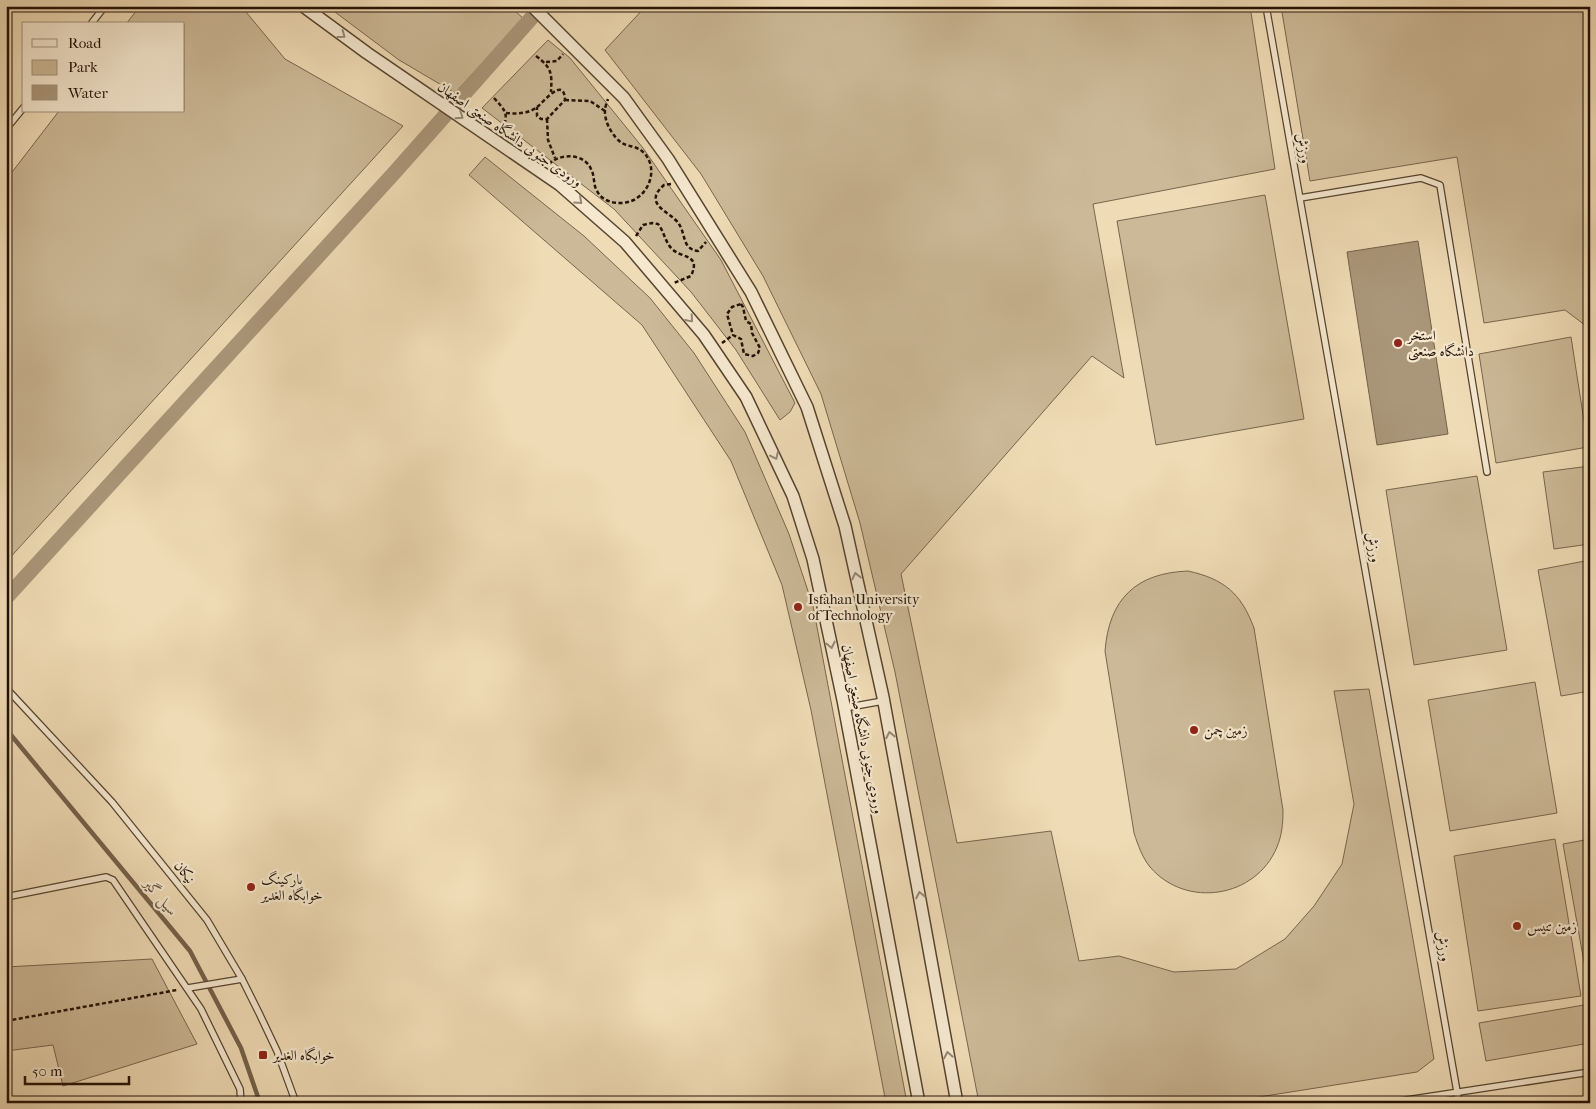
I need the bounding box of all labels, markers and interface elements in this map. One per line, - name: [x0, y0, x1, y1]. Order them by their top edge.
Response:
- legend: [22, 22, 185, 112]
- one-way arrow: [337, 29, 346, 38]
- text: Road: [68, 34, 102, 52]
- text: Park: [68, 58, 98, 76]
- street label: ورودی جنوبی دانشگاه صنعتی اصفهان: [434, 77, 586, 192]
- text: Water: [67, 84, 108, 102]
- one-way arrow: [454, 110, 464, 119]
- street label: ورزش: [1292, 132, 1315, 165]
- one-way arrow: [573, 195, 582, 204]
- one-way arrow: [685, 313, 694, 322]
- place label: استخر دانشگاه صنعتی: [1406, 327, 1474, 361]
- marker: استخر دانشگاه صنعتی: [1392, 337, 1404, 349]
- one-way arrow: [769, 451, 779, 460]
- street label: ورزش: [1362, 531, 1385, 564]
- one-way arrow: [851, 572, 862, 581]
- place label: Isfahan University of Technology: [808, 591, 920, 624]
- marker: Isfahan University of Technology: [792, 601, 804, 613]
- one-way arrow: [825, 641, 836, 650]
- street label: ورودی جنوبی دانشگاه صنعتی اصفهان: [837, 643, 888, 816]
- place label: زمین چمن: [1204, 722, 1248, 740]
- marker: زمین چمن: [1188, 724, 1200, 736]
- one-way arrow: [885, 731, 895, 739]
- street label: نیکان: [170, 858, 199, 887]
- place label: پارکینگ خوابگاه الغدیر: [259, 870, 323, 904]
- water label: سیل گیر: [138, 874, 182, 921]
- marker: پارکینگ خوابگاه الغدیر: [245, 881, 257, 893]
- one-way arrow: [915, 890, 925, 899]
- place label: زمین تنیس: [1527, 918, 1577, 936]
- marker: زمین تنیس: [1511, 920, 1523, 932]
- street label: ورزش: [1432, 930, 1455, 963]
- place label: خوابگاه الغدیر: [271, 1046, 335, 1064]
- marker: خوابگاه الغدیر: [257, 1049, 269, 1061]
- one-way arrow: [944, 1050, 954, 1059]
- scale bar: [25, 1054, 129, 1086]
- text: 50 m: [32, 1062, 63, 1080]

